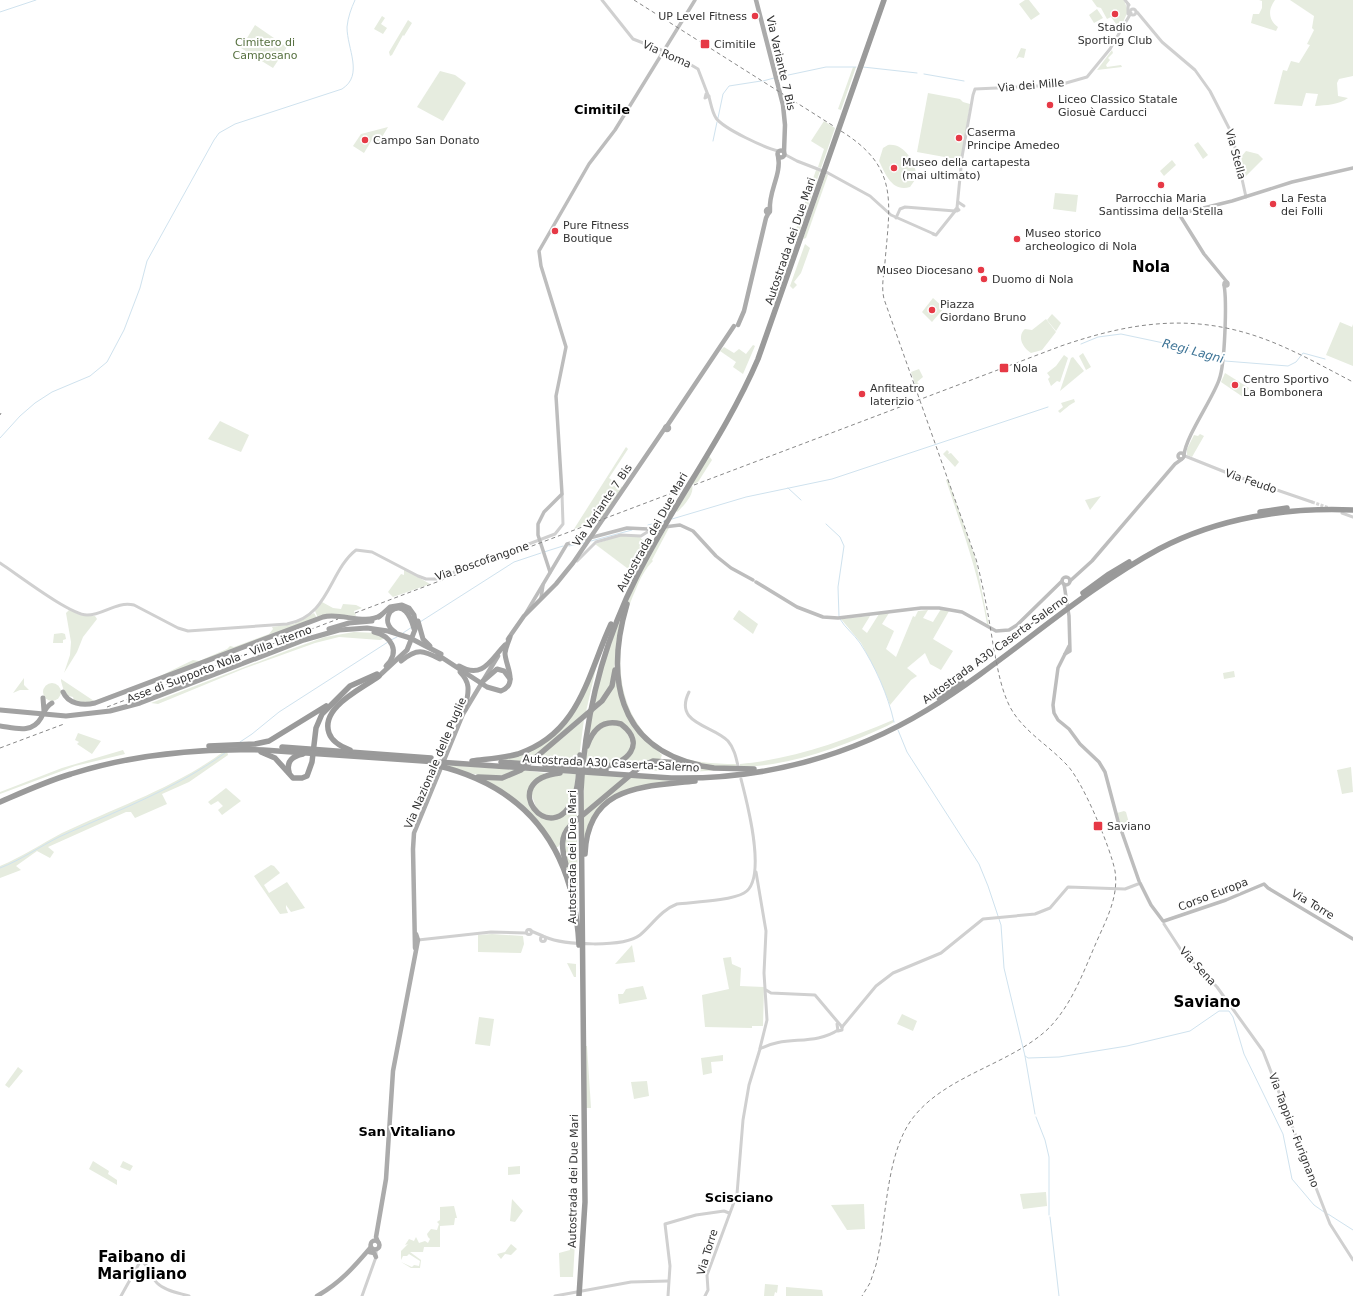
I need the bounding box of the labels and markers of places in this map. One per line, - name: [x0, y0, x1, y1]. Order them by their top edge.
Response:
- marker: Stadio Sporting Club: [1110, 9, 1120, 19]
- place label: UP Level Fitness: [658, 10, 747, 23]
- marker: UP Level Fitness: [750, 11, 760, 21]
- place label: Stadio Sporting Club: [1078, 21, 1152, 47]
- marker: Cimitile: [699, 38, 711, 50]
- place label: Cimitile: [714, 38, 756, 51]
- place label: Liceo Classico Statale Giosuè Carducci: [1058, 93, 1178, 119]
- marker: Liceo Classico Statale Giosuè Carducci: [1045, 100, 1055, 110]
- place label: Caserma Principe Amedeo: [967, 126, 1060, 152]
- marker: Caserma Principe Amedeo: [954, 133, 964, 143]
- place label: Campo San Donato: [373, 134, 480, 147]
- marker: Campo San Donato: [360, 135, 370, 145]
- place label: Museo della cartapesta (mai ultimato): [902, 156, 1030, 182]
- marker: Museo della cartapesta (mai ultimato): [889, 163, 899, 173]
- marker: Parrocchia Maria Santissima della Stella: [1156, 180, 1166, 190]
- place label: Parrocchia Maria Santissima della Stella: [1099, 192, 1223, 218]
- place label: La Festa dei Folli: [1281, 192, 1327, 218]
- marker: La Festa dei Folli: [1268, 199, 1278, 209]
- place label: Pure Fitness Boutique: [563, 219, 629, 245]
- marker: Pure Fitness Boutique: [550, 226, 560, 236]
- place label: Museo storico archeologico di Nola: [1025, 227, 1137, 253]
- marker: Museo storico archeologico di Nola: [1012, 234, 1022, 244]
- place label: Museo Diocesano: [877, 264, 973, 277]
- marker: Museo Diocesano: [976, 265, 986, 275]
- place label: Duomo di Nola: [992, 273, 1073, 286]
- marker: Duomo di Nola: [979, 274, 989, 284]
- place label: Piazza Giordano Bruno: [940, 298, 1027, 324]
- marker: Piazza Giordano Bruno: [927, 305, 937, 315]
- marker: Nola: [998, 362, 1010, 374]
- place label: Nola: [1013, 362, 1038, 375]
- place label: Centro Sportivo La Bombonera: [1243, 373, 1329, 399]
- marker: Centro Sportivo La Bombonera: [1230, 380, 1240, 390]
- place label: Anfiteatro laterizio: [870, 382, 925, 408]
- marker: Anfiteatro laterizio: [857, 389, 867, 399]
- marker: Saviano: [1092, 820, 1104, 832]
- place label: Saviano: [1107, 820, 1151, 833]

